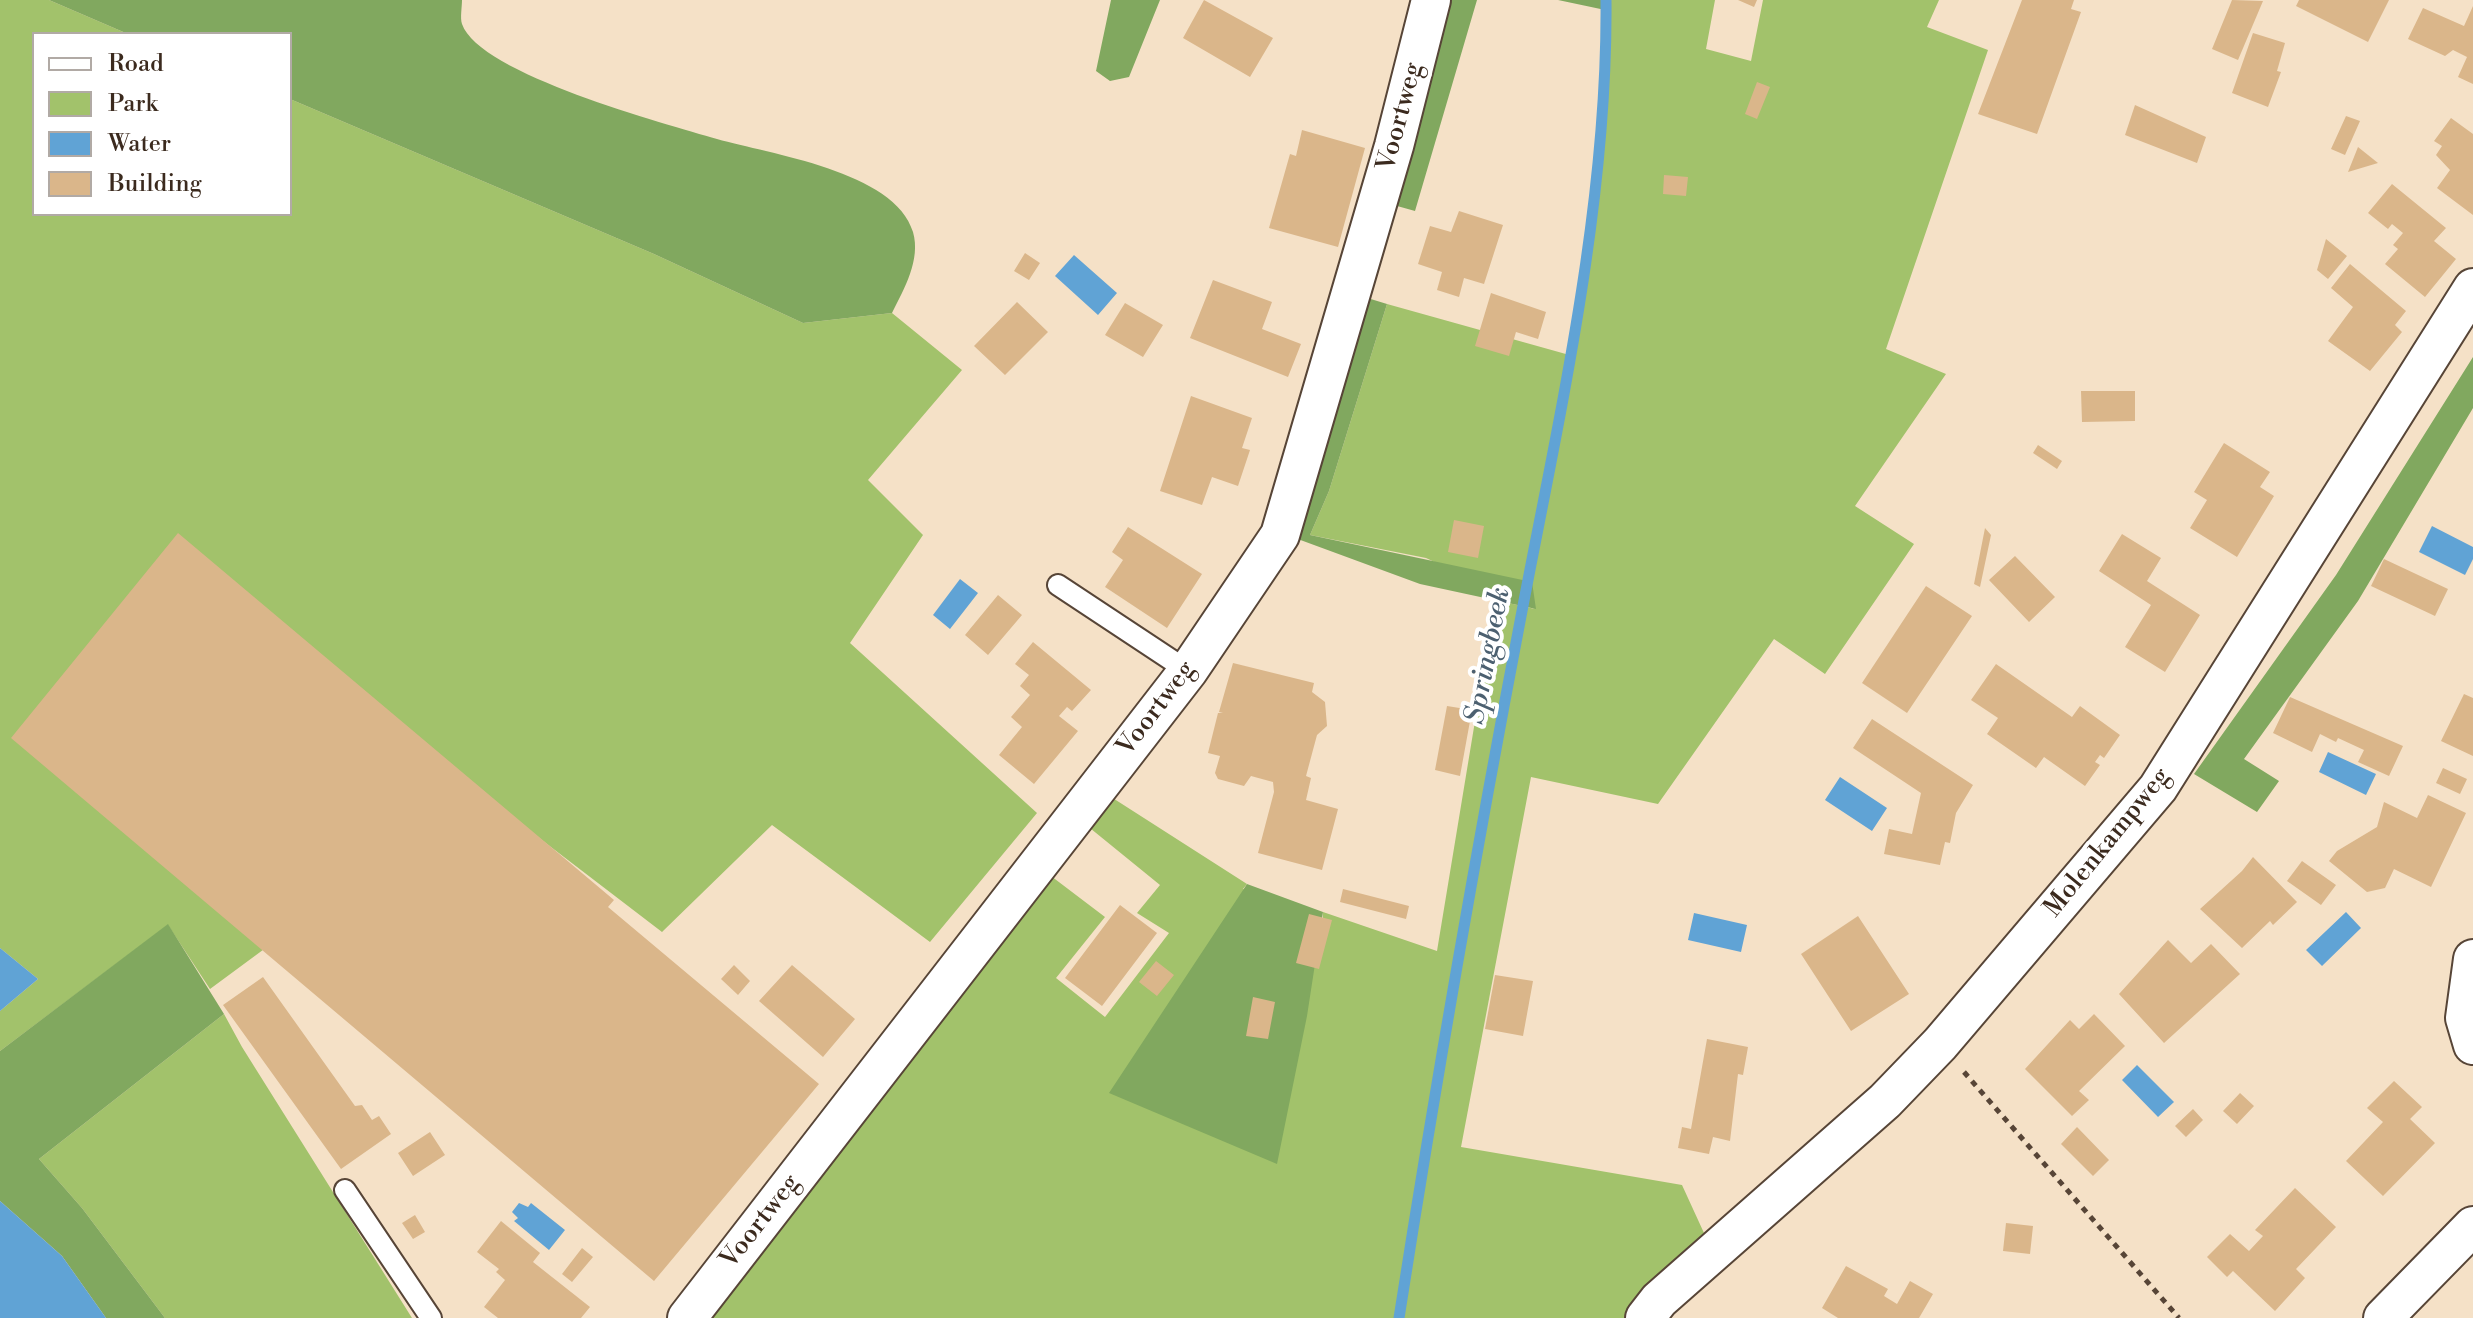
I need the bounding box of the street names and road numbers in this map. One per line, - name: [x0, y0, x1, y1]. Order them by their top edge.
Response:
- street label: Voortweg: [1372, 59, 1430, 175]
- street label: Voortweg: [1111, 655, 1203, 763]
- street label: Molenkampweg: [2038, 762, 2178, 924]
- street label: Voortweg: [715, 1169, 807, 1275]

